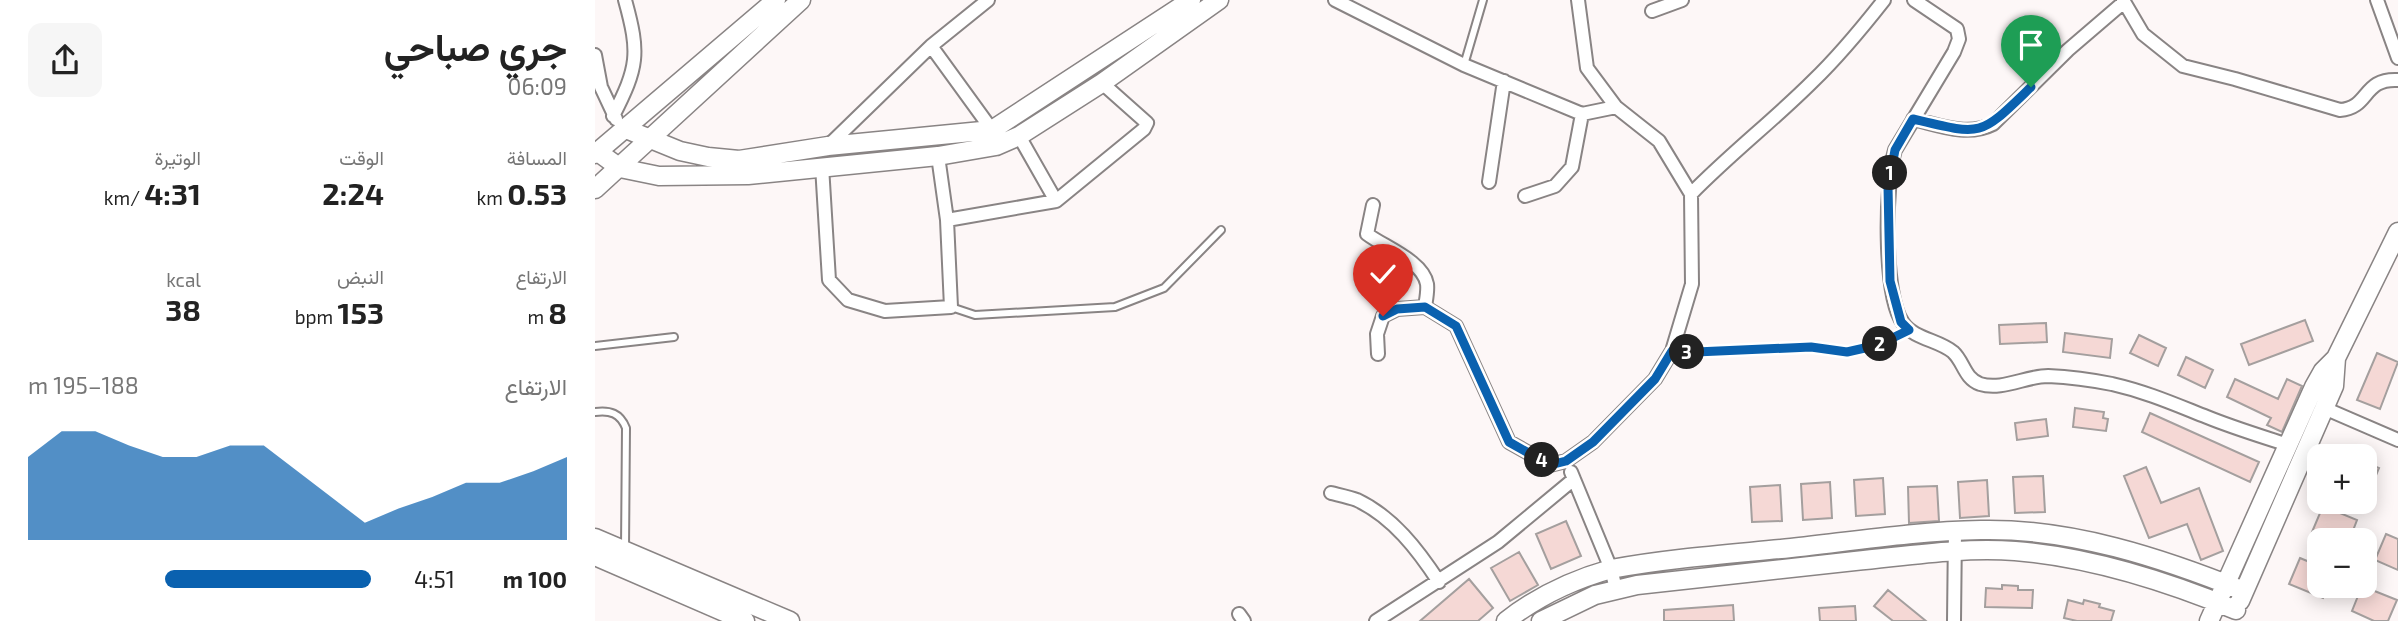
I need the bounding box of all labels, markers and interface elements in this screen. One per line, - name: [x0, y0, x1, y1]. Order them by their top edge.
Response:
- pin: [2001, 15, 2061, 87]
- button: share: [28, 23, 102, 97]
- text: جري صباحي: [384, 23, 567, 69]
- icon: arrive: [2012, 26, 2050, 64]
- text: 06:09: [508, 72, 567, 100]
- text: الوتيرة: [155, 146, 201, 169]
- text: الوقت: [339, 146, 384, 169]
- text: المسافة: [507, 146, 567, 169]
- pin: 1: [1873, 156, 1907, 190]
- text: 1: [1885, 161, 1894, 184]
- text: 4:31: [144, 175, 201, 211]
- text: 2:24: [322, 175, 384, 211]
- text: 0.53: [507, 175, 567, 211]
- text: /km: [104, 186, 144, 209]
- text: km: [477, 186, 507, 209]
- pin: [1353, 244, 1413, 316]
- icon: check: [1364, 255, 1402, 293]
- text: النبض: [337, 265, 384, 288]
- text: الارتفاع: [515, 265, 567, 288]
- text: kcal: [166, 268, 201, 291]
- text: 38: [165, 291, 201, 327]
- text: 153: [337, 294, 384, 330]
- text: 8: [548, 294, 567, 330]
- text: bpm: [295, 305, 337, 328]
- text: m: [527, 305, 548, 328]
- pin: 2: [1863, 326, 1897, 362]
- text: 2: [1874, 332, 1885, 355]
- pin: 3: [1669, 334, 1705, 370]
- text: 3: [1681, 340, 1692, 363]
- text: 188–195 m: [28, 371, 139, 399]
- text: الارتفاع: [505, 372, 567, 400]
- pin: 4: [1525, 442, 1559, 477]
- map controls: [2307, 444, 2377, 598]
- button: +: [2307, 444, 2377, 514]
- text: 4: [1535, 448, 1548, 471]
- button: −: [2307, 528, 2377, 598]
- text: 4:51: [414, 565, 455, 593]
- text: 100 m: [503, 565, 567, 593]

